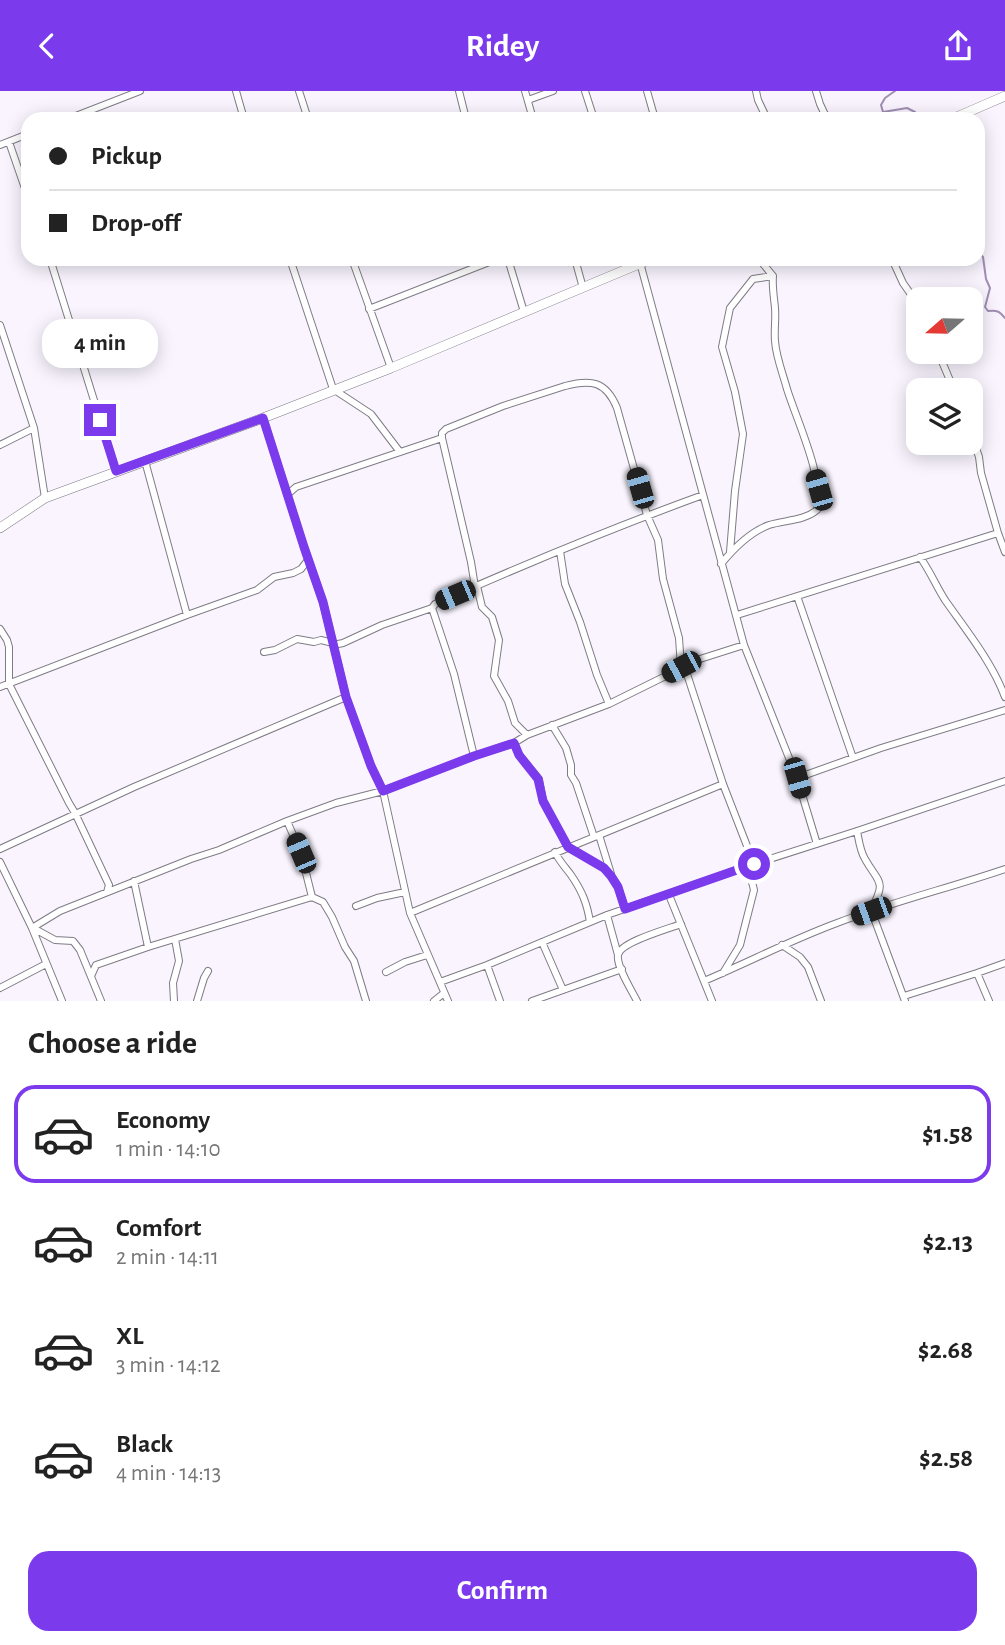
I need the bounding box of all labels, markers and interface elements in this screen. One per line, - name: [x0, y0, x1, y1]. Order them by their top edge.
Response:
- icon: back: [28, 27, 66, 65]
- icon: share: [939, 27, 977, 65]
- text: Ridey: [466, 30, 539, 62]
- text: Pickup: [91, 143, 162, 169]
- text: Drop-off: [91, 210, 180, 236]
- north arrow: [906, 287, 984, 364]
- map controls: [906, 287, 983, 455]
- callout: 4 min: [42, 319, 158, 367]
- text: 4 min: [74, 332, 126, 355]
- button: layers: [906, 378, 983, 455]
- route end: [84, 404, 116, 436]
- car: [625, 465, 656, 511]
- car: [804, 467, 835, 513]
- car: [432, 577, 479, 613]
- car: [658, 648, 705, 686]
- car: [782, 755, 813, 801]
- car: [284, 830, 319, 876]
- route start: [738, 848, 770, 880]
- car: [848, 894, 895, 928]
- text: Choose a ride: [28, 1027, 197, 1059]
- icon: car: [32, 1103, 95, 1166]
- text: Economy: [116, 1107, 210, 1133]
- text: $1.58: [922, 1121, 973, 1147]
- text: 1 min · 14:10: [116, 1138, 221, 1161]
- icon: car: [32, 1211, 95, 1274]
- text: Comfort: [116, 1215, 201, 1241]
- text: $2.13: [923, 1229, 973, 1255]
- text: 2 min · 14:11: [116, 1246, 219, 1269]
- icon: car: [32, 1319, 95, 1382]
- text: XL: [116, 1323, 143, 1349]
- text: $2.68: [918, 1337, 973, 1363]
- text: 3 min · 14:12: [116, 1354, 221, 1377]
- icon: car: [32, 1427, 95, 1490]
- text: Black: [116, 1431, 173, 1457]
- text: $2.58: [919, 1445, 973, 1471]
- text: 4 min · 14:13: [116, 1462, 221, 1485]
- button: Confirm: [28, 1551, 977, 1631]

